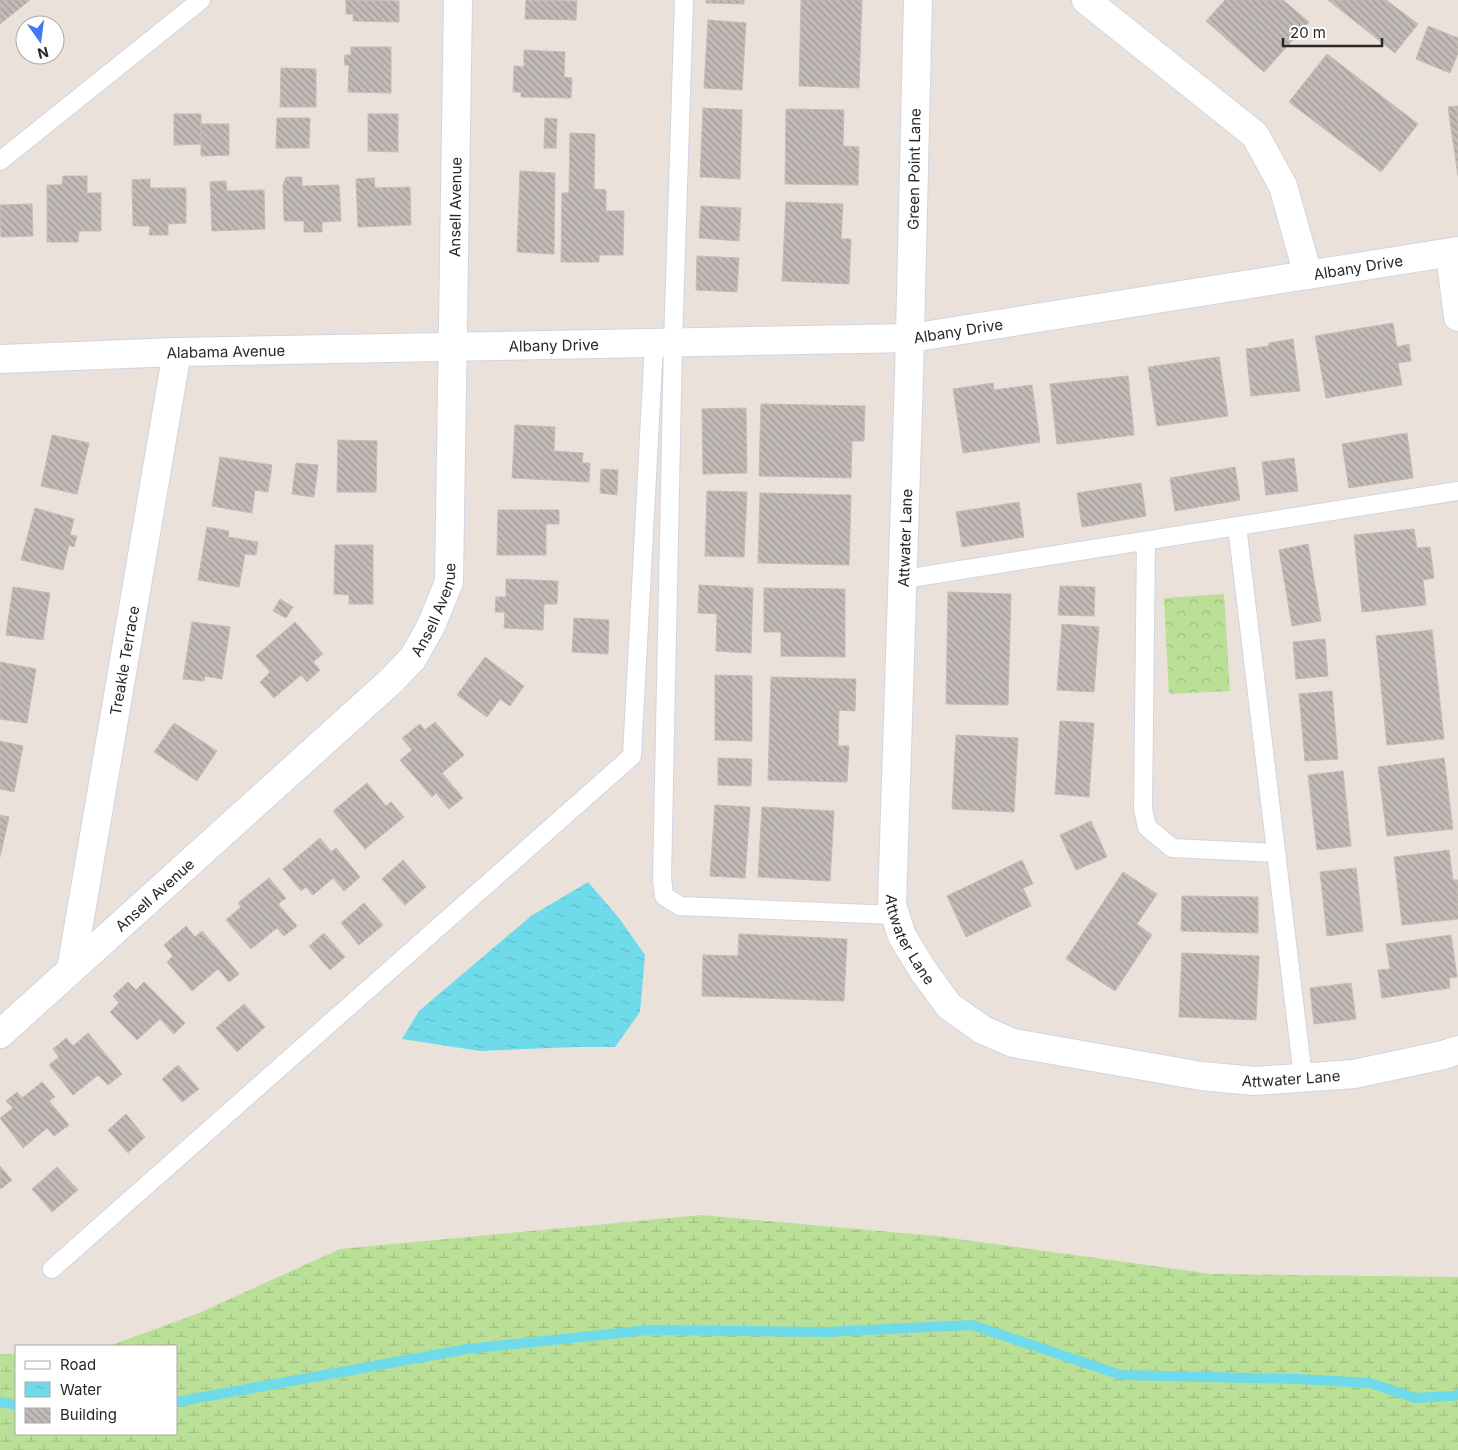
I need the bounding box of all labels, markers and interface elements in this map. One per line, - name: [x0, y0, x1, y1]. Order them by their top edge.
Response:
- north arrow: [15, 15, 65, 65]
- scale bar: [1283, 15, 1382, 47]
- text: 20 m: [1290, 23, 1326, 42]
- text: N: [36, 44, 50, 63]
- street label: Green Point Lane: [903, 108, 925, 230]
- street label: Ansell Avenue: [445, 157, 465, 257]
- street label: Albany Drive: [1312, 250, 1404, 283]
- street label: Albany Drive: [912, 314, 1004, 347]
- street label: Albany Drive: [508, 334, 599, 355]
- street label: Alabama Avenue: [166, 340, 285, 362]
- street label: Attwater Lane: [894, 489, 916, 587]
- street label: Ansell Avenue: [406, 563, 459, 660]
- street label: Treakle Terrace: [105, 604, 143, 717]
- street label: Ansell Avenue: [111, 854, 198, 935]
- street label: Attwater Lane: [883, 894, 939, 988]
- street label: Attwater Lane: [1241, 1065, 1341, 1091]
- legend: [15, 1345, 178, 1435]
- text: Road: [60, 1355, 96, 1374]
- text: Water: [60, 1380, 102, 1399]
- text: Building: [60, 1405, 117, 1424]

